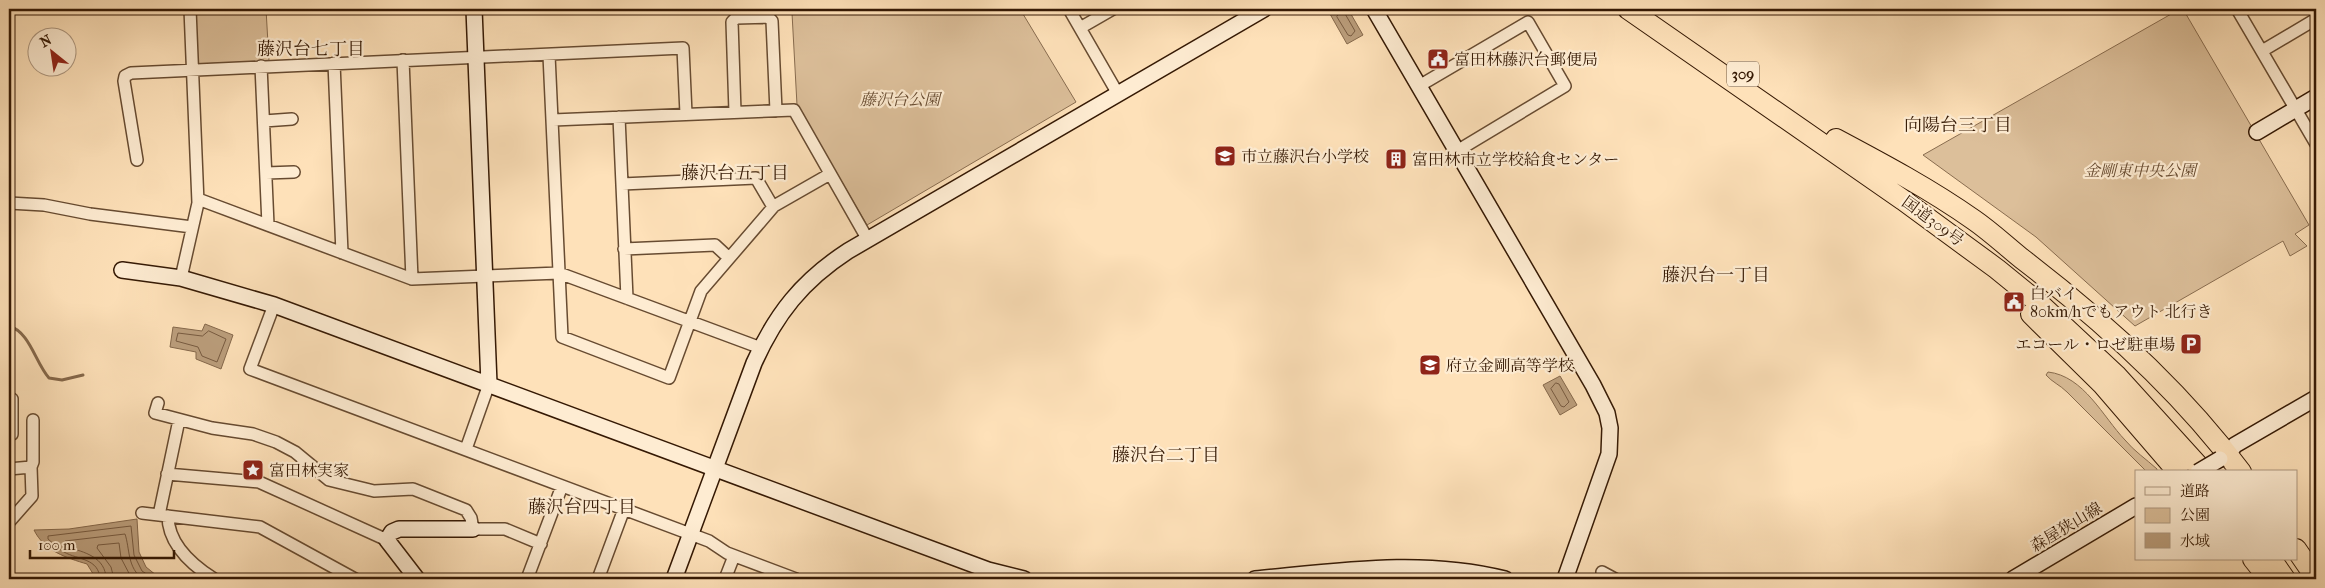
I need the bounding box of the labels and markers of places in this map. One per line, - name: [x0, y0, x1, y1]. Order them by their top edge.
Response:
- public building icon: 富田林藤沢台郵便局: [1426, 47, 1450, 71]
- place label: 富田林藤沢台郵便局: [1454, 50, 1598, 69]
- school or university icon: 市立藤沢台小学校: [1213, 144, 1237, 168]
- place label: 市立藤沢台小学校: [1241, 147, 1369, 166]
- building icon: 富田林市立学校給食センター: [1384, 147, 1408, 171]
- place label: 富田林市立学校給食センター: [1412, 150, 1619, 169]
- place label: 白バイ 80km/hでもアウト 北行き: [2030, 284, 2213, 321]
- public building icon: 白バイ 80km/hでもアウト 北行き: [2002, 290, 2026, 314]
- parking icon: エコール・ロゼ駐車場: [2179, 332, 2203, 356]
- place label: エコール・ロゼ駐車場: [2015, 335, 2175, 354]
- school or university icon: 府立金剛高等学校: [1418, 353, 1442, 377]
- place label: 府立金剛高等学校: [1446, 356, 1574, 375]
- place icon: 富田林実家: [241, 458, 265, 482]
- place label: 富田林実家: [269, 461, 349, 480]

